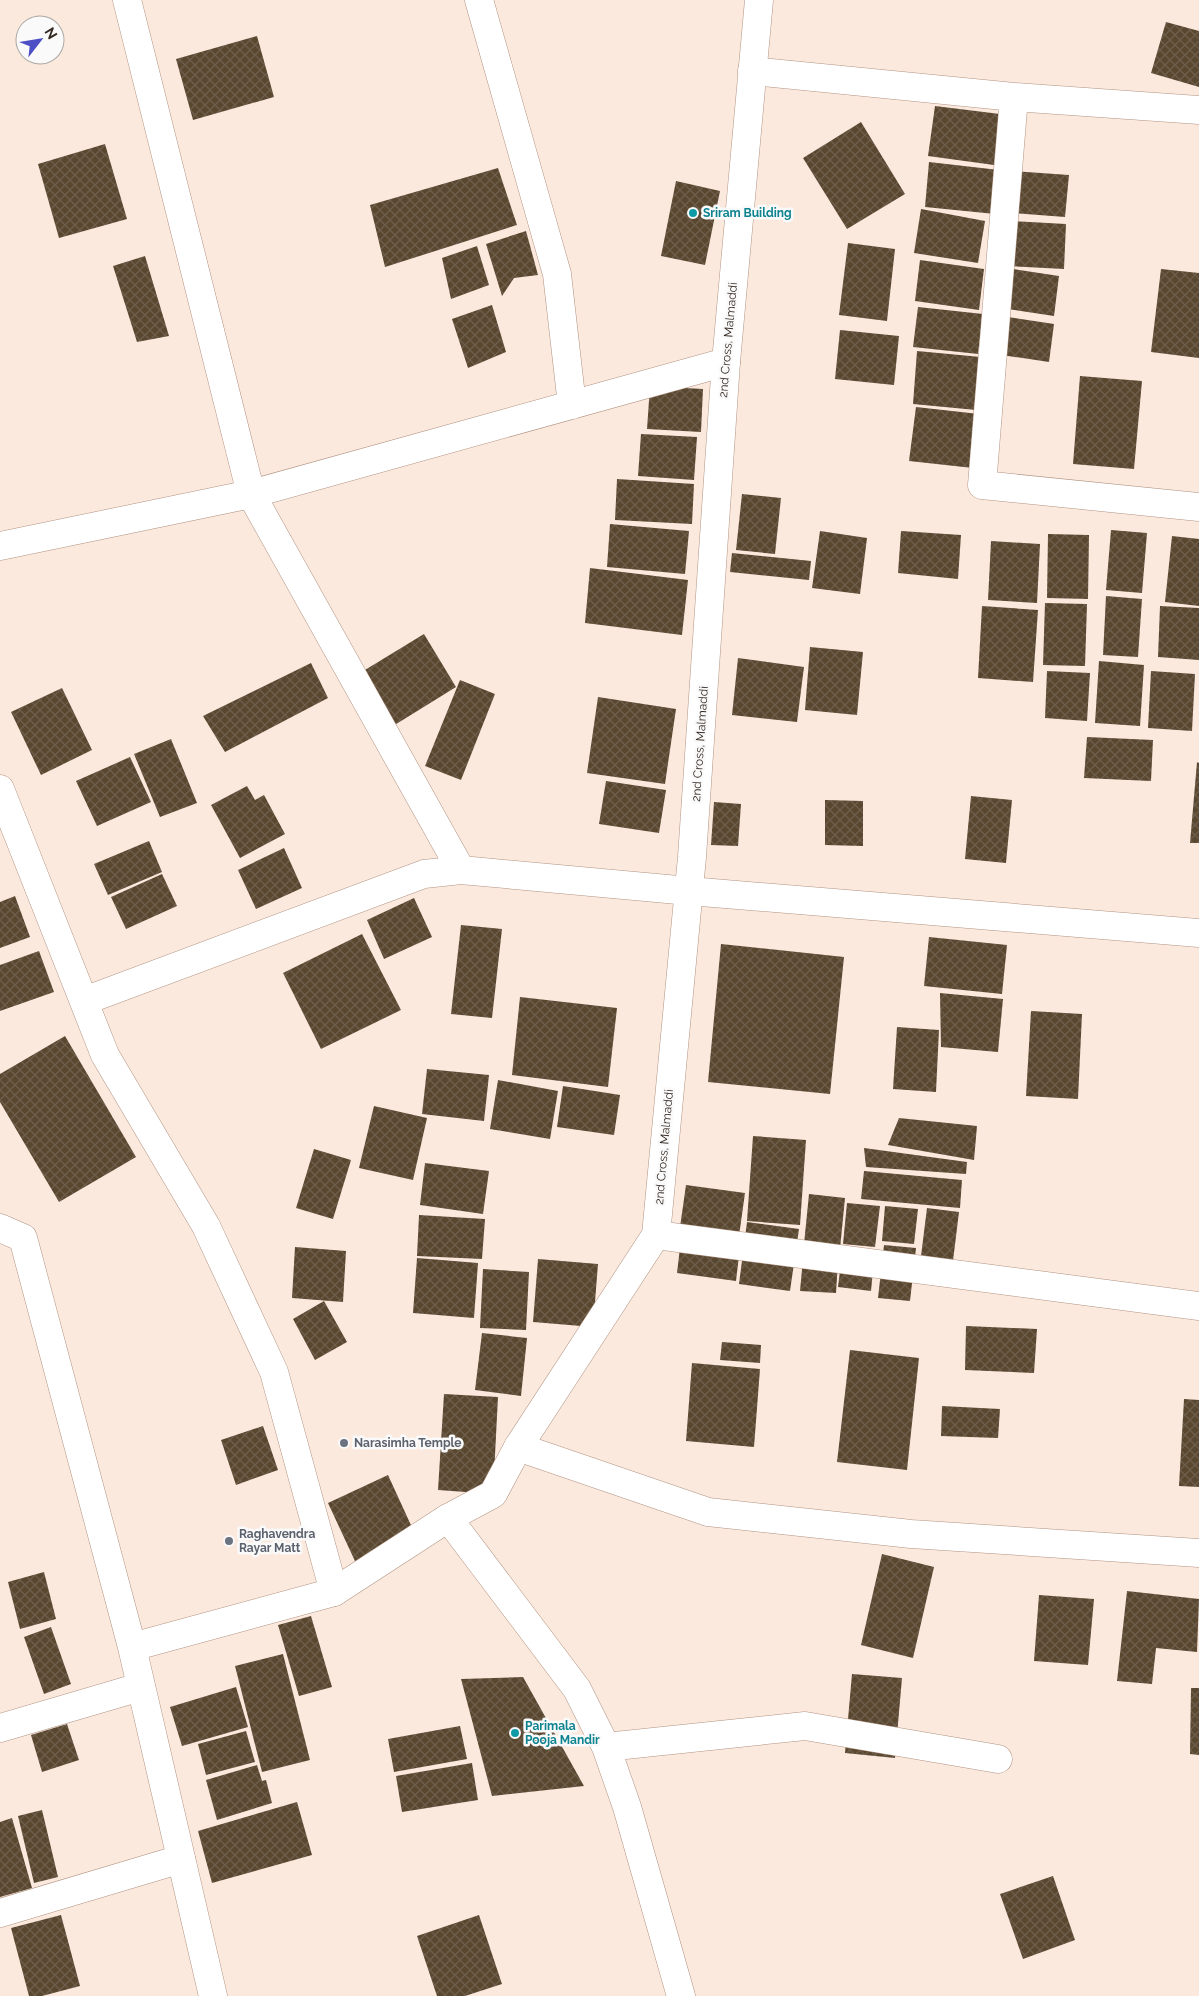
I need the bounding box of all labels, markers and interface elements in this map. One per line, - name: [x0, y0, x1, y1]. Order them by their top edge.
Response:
- north arrow: [15, 15, 65, 65]
- text: N: [42, 25, 61, 42]
- place label: Sriram Building: [703, 206, 792, 220]
- marker: Sriram Building: [687, 207, 699, 219]
- street label: 2nd Cross, Malmaddi: [716, 282, 740, 398]
- street label: 2nd Cross, Malmaddi: [689, 686, 711, 802]
- street label: 2nd Cross, Malmaddi: [652, 1089, 676, 1205]
- place label: Narasimha Temple: [354, 1436, 462, 1450]
- marker: Narasimha Temple: [338, 1437, 350, 1449]
- place label: Raghavendra Rayar Matt: [239, 1527, 315, 1555]
- marker: Raghavendra Rayar Matt: [223, 1535, 235, 1547]
- place label: Parimala Pooja Mandir: [525, 1719, 600, 1747]
- marker: Parimala Pooja Mandir: [509, 1727, 521, 1739]

